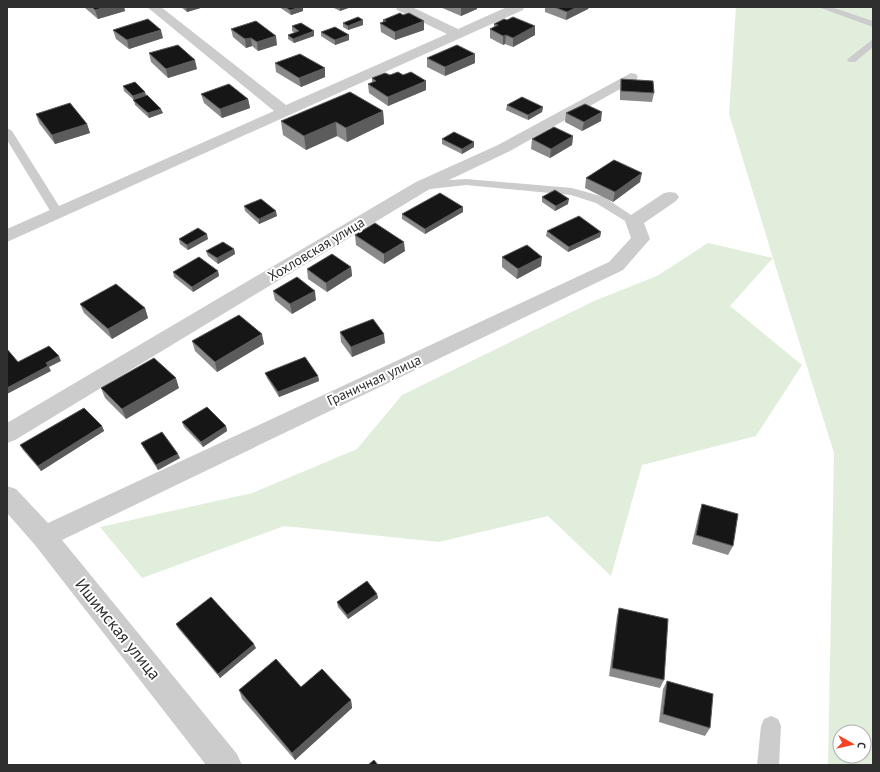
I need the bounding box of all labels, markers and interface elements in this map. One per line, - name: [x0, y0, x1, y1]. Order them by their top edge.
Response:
- street label: Хохловская улица: [264, 213, 368, 285]
- street label: Граничная улица: [324, 350, 424, 410]
- street label: Ишимская улица: [70, 574, 166, 684]
- north arrow: [832, 724, 872, 764]
- text: С: [855, 741, 869, 749]

